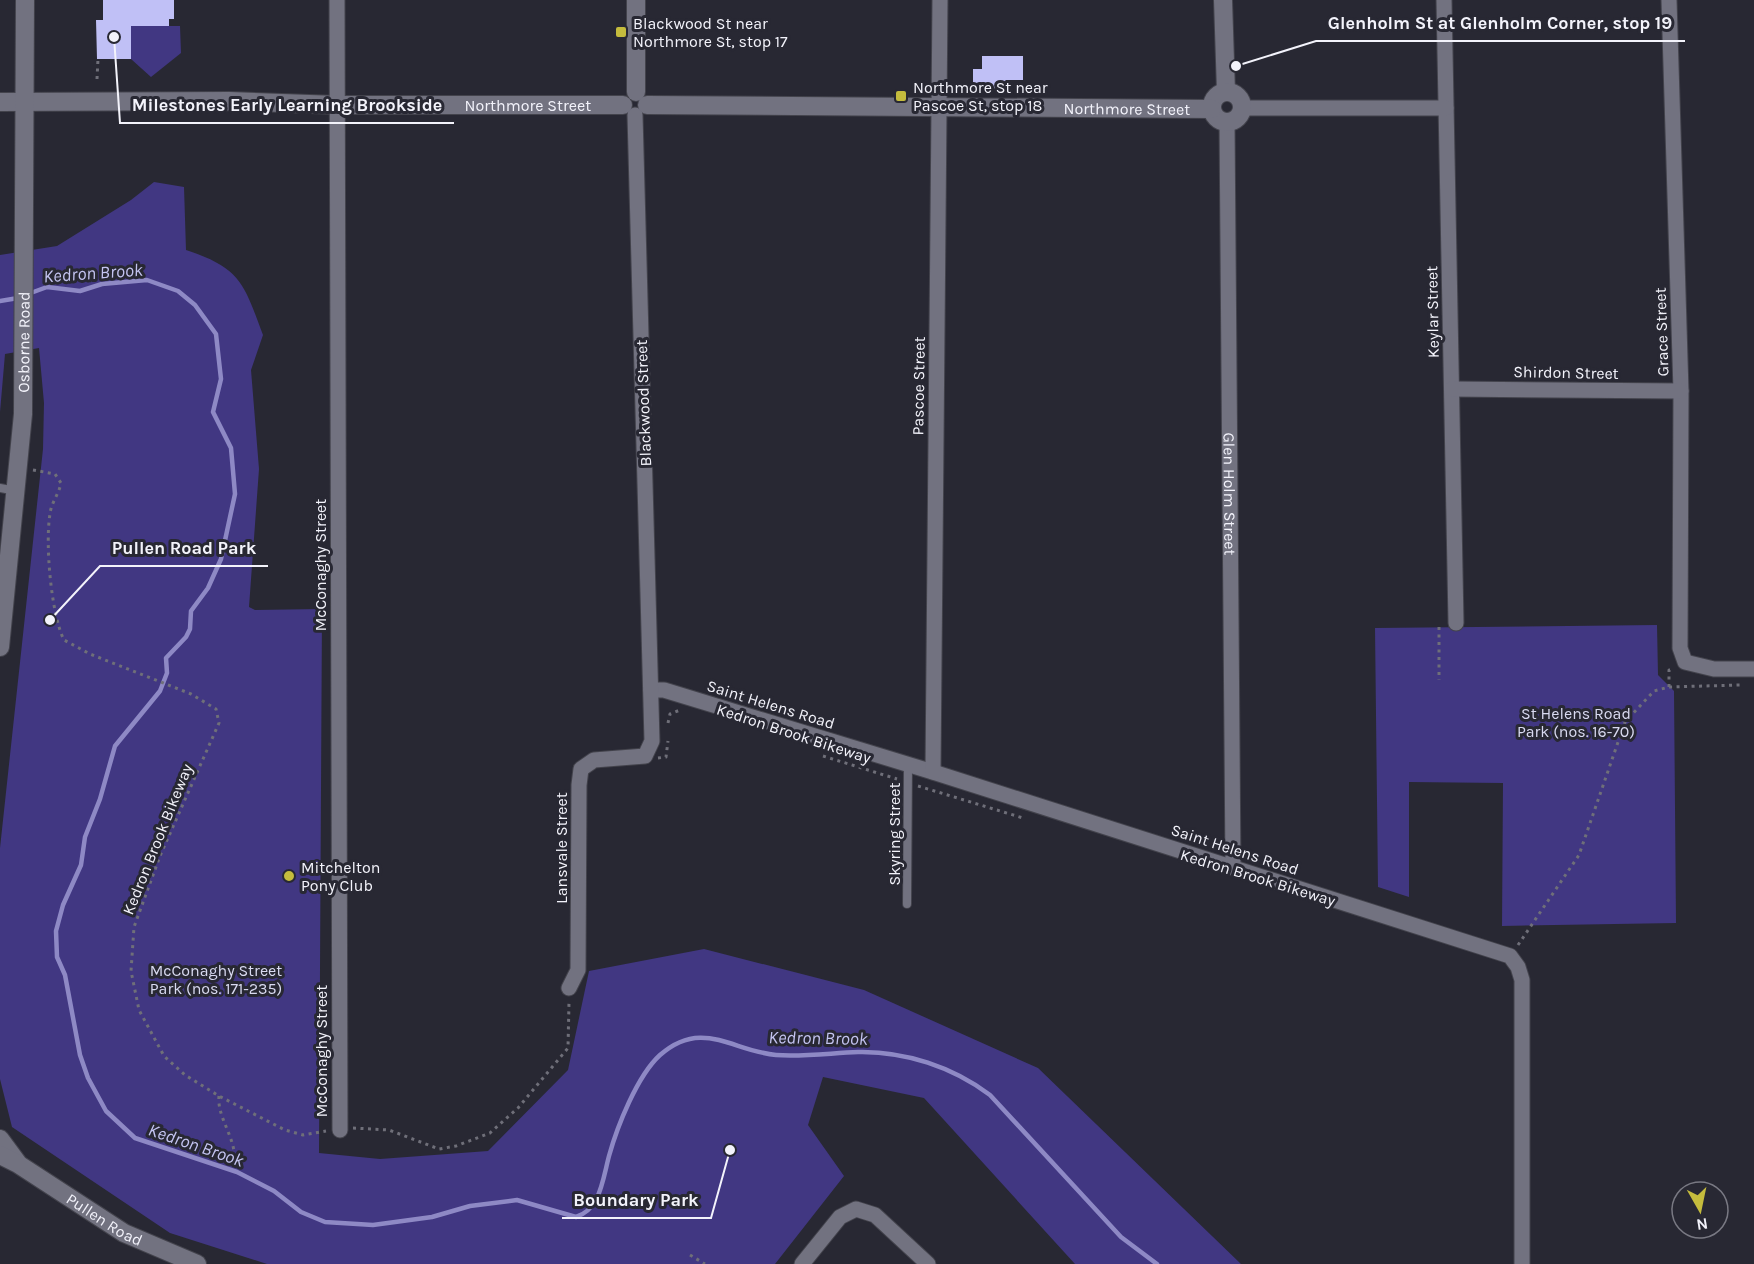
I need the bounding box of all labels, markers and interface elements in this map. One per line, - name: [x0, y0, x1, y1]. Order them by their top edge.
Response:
- callout: Glenholm St at Glenholm Corner, stop 19: [1316, 5, 1685, 41]
- text: Glenholm St at Glenholm Corner, stop 19: [1328, 12, 1672, 34]
- place label: Blackwood St near Northmore St, stop 17: [633, 14, 788, 51]
- marker: Blackwood St near Northmore St, stop 17: [614, 25, 628, 39]
- place label: Northmore St near Pascoe St, stop 18: [913, 78, 1048, 115]
- callout: Milestones Early Learning Brookside: [120, 87, 454, 123]
- marker: Northmore St near Pascoe St, stop 18: [894, 89, 908, 103]
- text: Milestones Early Learning Brookside: [132, 94, 442, 116]
- street label: Northmore Street: [465, 96, 591, 115]
- street label: Northmore Street: [1064, 99, 1190, 119]
- water label: Kedron Brook: [43, 258, 144, 287]
- street label: Keylar Street: [1422, 266, 1443, 358]
- street label: Grace Street: [1650, 287, 1673, 377]
- street label: Osborne Road: [14, 291, 34, 393]
- street label: Pascoe Street: [908, 336, 929, 436]
- street label: Blackwood Street: [632, 339, 655, 467]
- street label: Shirdon Street: [1513, 362, 1619, 383]
- street label: Glen Holm Street: [1220, 432, 1239, 556]
- street label: McConaghy Street: [311, 499, 330, 631]
- callout: Pullen Road Park: [100, 530, 268, 566]
- text: Pullen Road Park: [112, 537, 257, 559]
- street label: Saint Helens Road: [704, 676, 837, 733]
- street label: Kedron Brook Bikeway: [714, 700, 874, 768]
- park label: St Helens Road Park (nos. 16-70): [1517, 704, 1635, 741]
- street label: Kedron Brook Bikeway: [118, 760, 197, 917]
- street label: Skyring Street: [885, 783, 904, 885]
- street label: Lansvale Street: [552, 792, 571, 904]
- street label: Saint Helens Road: [1169, 820, 1301, 879]
- street label: Kedron Brook Bikeway: [1178, 845, 1338, 910]
- place label: Mitchelton Pony Club: [301, 858, 380, 895]
- marker: Mitchelton Pony Club: [282, 869, 296, 883]
- park label: McConaghy Street Park (nos. 171-235): [150, 961, 282, 998]
- street label: McConaghy Street: [312, 985, 331, 1117]
- water label: Kedron Brook: [768, 1026, 869, 1050]
- water label: Kedron Brook: [145, 1118, 247, 1172]
- north arrow: [1670, 1180, 1730, 1240]
- callout: Boundary Park: [562, 1182, 711, 1218]
- street label: Pullen Road: [63, 1189, 145, 1250]
- text: Boundary Park: [573, 1189, 699, 1211]
- text: N: [1695, 1214, 1709, 1235]

